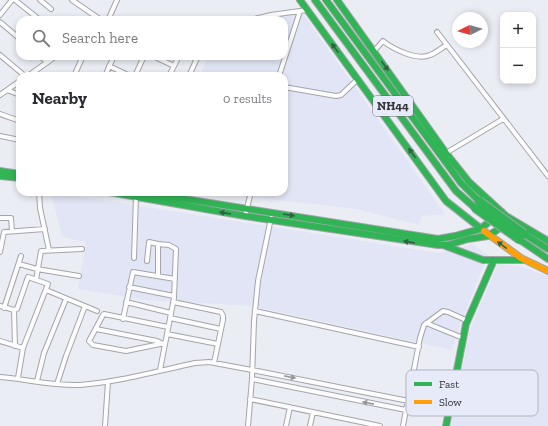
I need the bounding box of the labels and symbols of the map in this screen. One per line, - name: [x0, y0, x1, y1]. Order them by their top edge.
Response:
- north arrow: [452, 12, 488, 48]
- one-way arrow: [332, 43, 340, 53]
- one-way arrow: [381, 60, 389, 71]
- road number: NH44: [373, 96, 413, 116]
- one-way arrow: [408, 148, 416, 159]
- one-way arrow: [219, 210, 232, 216]
- one-way arrow: [283, 213, 295, 219]
- one-way arrow: [403, 239, 415, 245]
- one-way arrow: [496, 241, 507, 250]
- legend: [406, 370, 538, 416]
- one-way arrow: [284, 375, 297, 381]
- text: Fast: [439, 378, 460, 391]
- text: Slow: [439, 396, 462, 409]
- one-way arrow: [362, 399, 374, 405]

